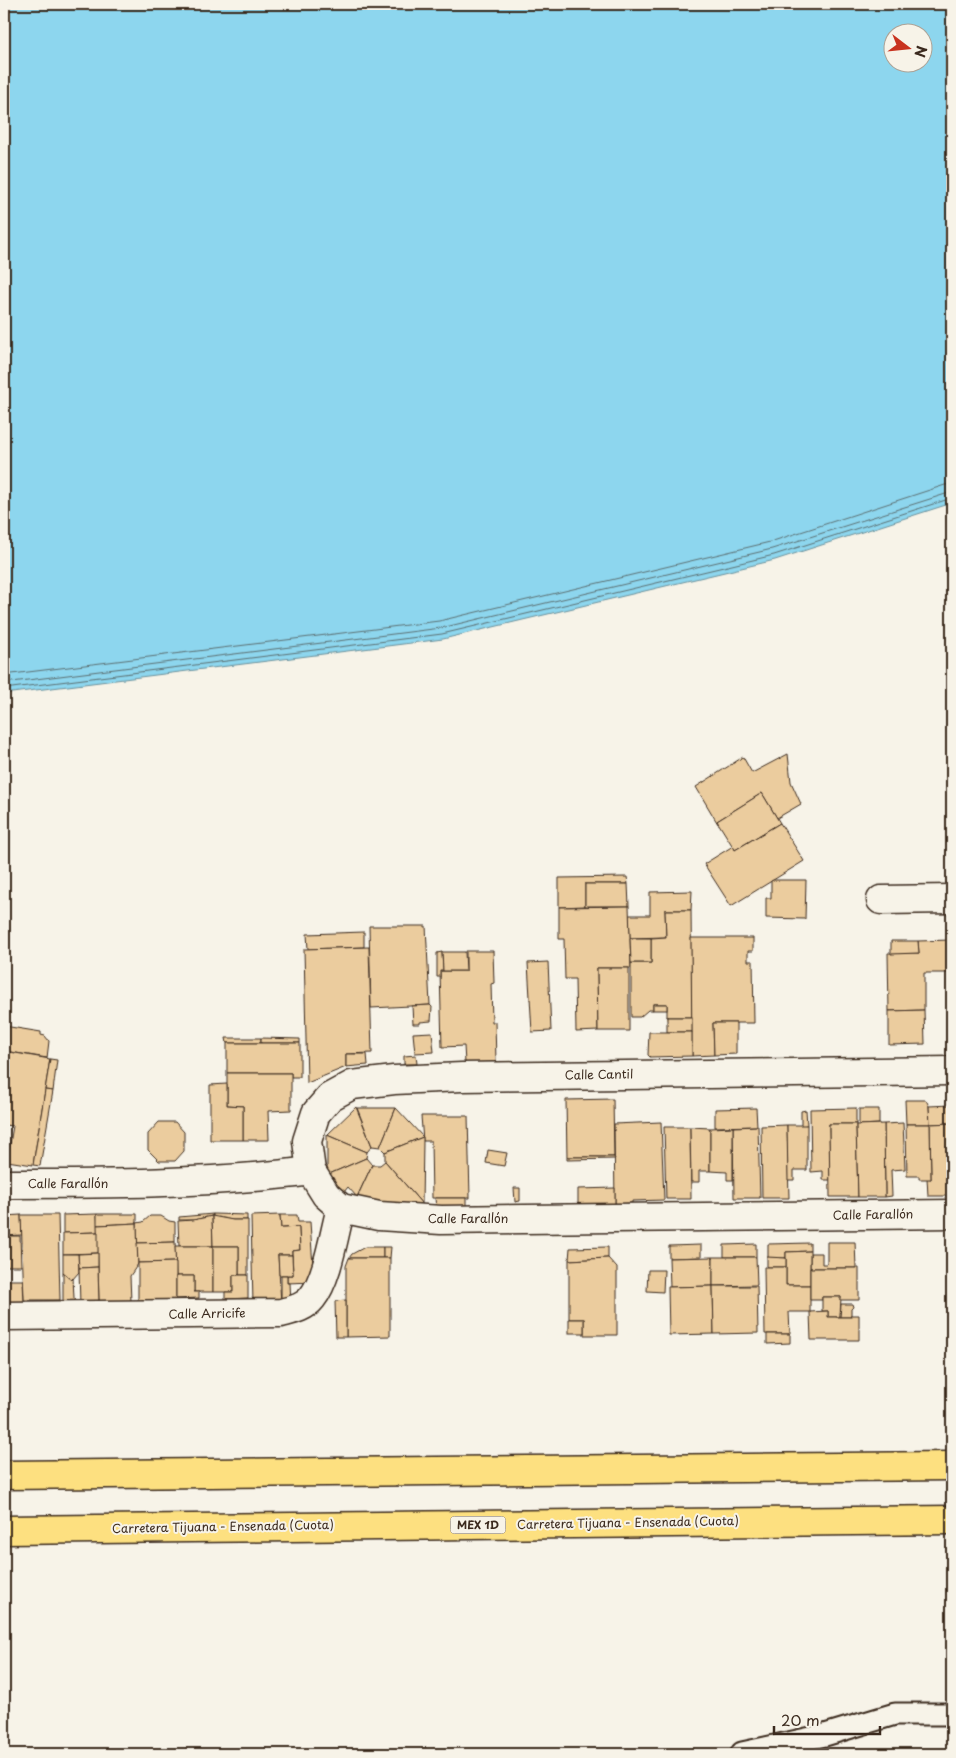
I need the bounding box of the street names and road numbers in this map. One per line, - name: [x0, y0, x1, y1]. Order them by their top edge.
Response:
- street label: Calle Cantil: [565, 1064, 633, 1084]
- street label: Calle Farallón: [28, 1174, 108, 1192]
- street label: Calle Farallón: [832, 1204, 913, 1224]
- street label: Calle Farallón: [428, 1209, 508, 1227]
- street label: Calle Arricife: [168, 1303, 246, 1323]
- street label: Carretera Tijuana - Ensenada (Cuota): [517, 1511, 739, 1533]
- street label: Carretera Tijuana - Ensenada (Cuota): [112, 1515, 334, 1537]
- road number: MEX 1D: [450, 1516, 506, 1534]

